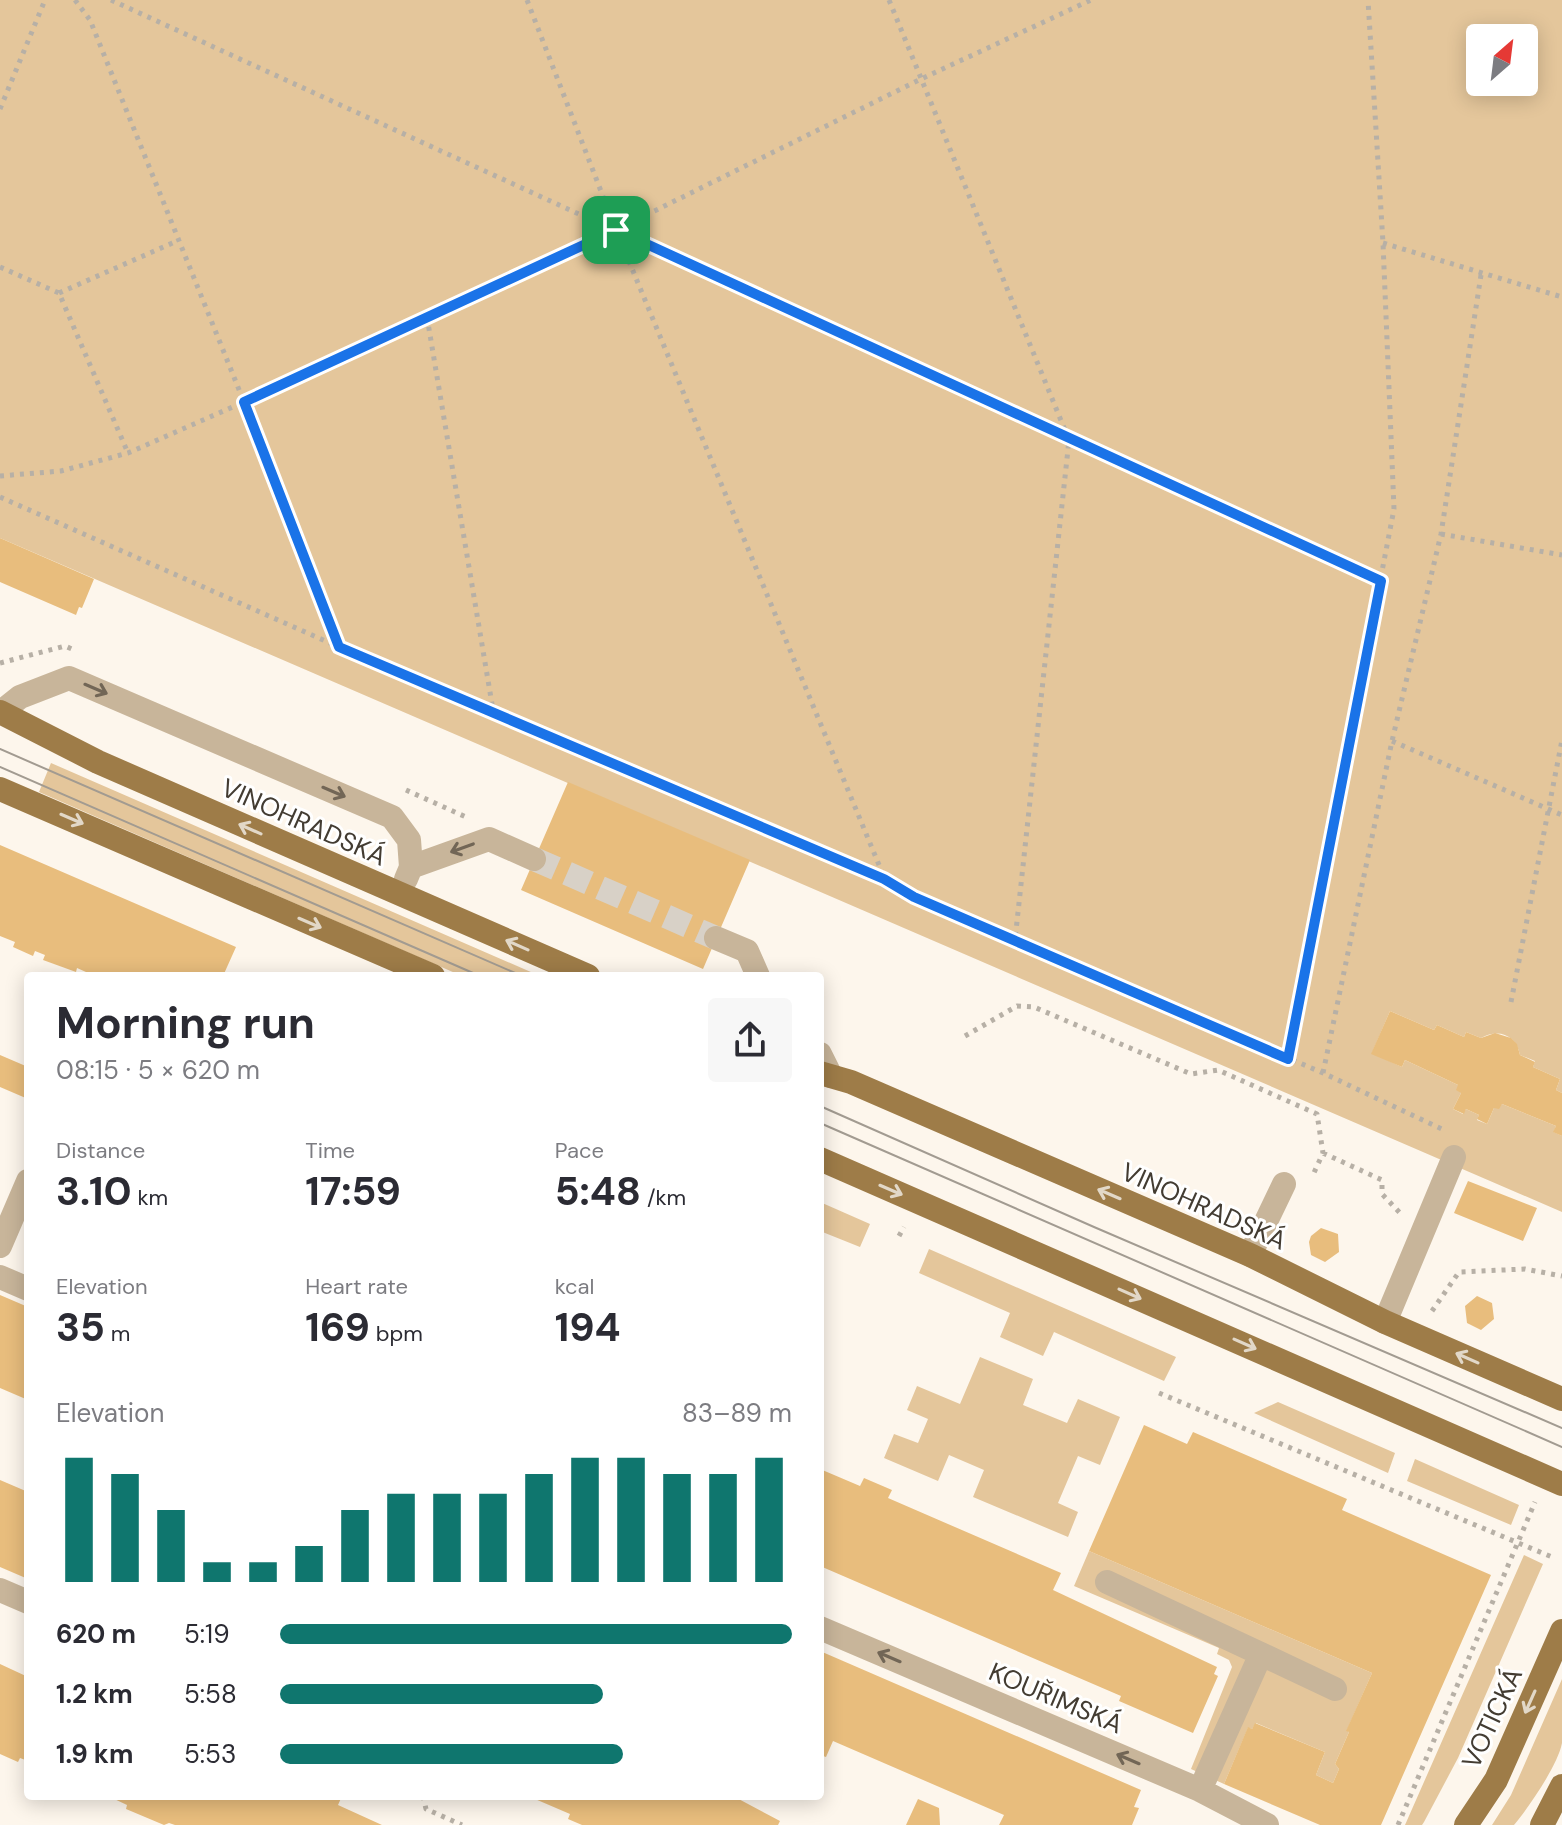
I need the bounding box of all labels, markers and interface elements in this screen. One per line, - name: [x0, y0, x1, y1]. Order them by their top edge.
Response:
- north arrow: [1466, 24, 1538, 96]
- map controls: [1466, 24, 1538, 96]
- pin: [582, 196, 650, 264]
- icon: arrive: [594, 208, 638, 252]
- one-way arrow: [83, 683, 107, 698]
- street label: VINOHRADSKÁ: [216, 770, 392, 874]
- one-way arrow: [322, 786, 346, 801]
- one-way arrow: [59, 813, 84, 828]
- one-way arrow: [239, 820, 263, 835]
- one-way arrow: [450, 842, 475, 856]
- one-way arrow: [298, 916, 322, 931]
- one-way arrow: [505, 936, 530, 951]
- text: Morning run: [56, 994, 315, 1052]
- button: share: [708, 998, 792, 1082]
- text: 08:15 · 5 × 620 m: [56, 1053, 260, 1087]
- text: Distance: [56, 1136, 145, 1165]
- text: Time: [305, 1136, 355, 1165]
- text: Pace: [555, 1136, 604, 1165]
- street label: VINOHRADSKÁ: [1116, 1154, 1292, 1258]
- text: 3.10: [56, 1165, 132, 1217]
- text: 17:59: [305, 1165, 401, 1217]
- text: 5:48: [555, 1165, 641, 1217]
- text: km: [132, 1183, 168, 1212]
- text: /km: [641, 1183, 686, 1212]
- one-way arrow: [878, 1184, 903, 1199]
- one-way arrow: [1097, 1186, 1122, 1201]
- text: Elevation: [56, 1272, 148, 1301]
- text: Heart rate: [305, 1272, 408, 1301]
- text: kcal: [555, 1272, 594, 1301]
- one-way arrow: [1117, 1287, 1142, 1302]
- text: 35: [56, 1301, 105, 1353]
- text: 169: [305, 1301, 370, 1353]
- text: 194: [555, 1301, 621, 1353]
- text: m: [105, 1319, 130, 1348]
- text: bpm: [370, 1319, 423, 1348]
- one-way arrow: [1233, 1337, 1257, 1352]
- one-way arrow: [1455, 1349, 1480, 1364]
- text: Elevation: [56, 1396, 164, 1430]
- text: 83–89 m: [682, 1396, 792, 1430]
- text: 620 m: [56, 1617, 136, 1651]
- text: 5:19: [184, 1617, 230, 1651]
- one-way arrow: [877, 1649, 902, 1664]
- street label: KOUŘIMSKÁ: [984, 1655, 1128, 1741]
- street label: VOTICKÁ: [1454, 1662, 1530, 1774]
- text: 1.2 km: [56, 1677, 133, 1711]
- text: 5:58: [184, 1677, 237, 1711]
- one-way arrow: [1522, 1689, 1537, 1714]
- text: 1.9 km: [56, 1737, 133, 1771]
- text: 5:53: [184, 1737, 236, 1771]
- one-way arrow: [1116, 1751, 1141, 1766]

